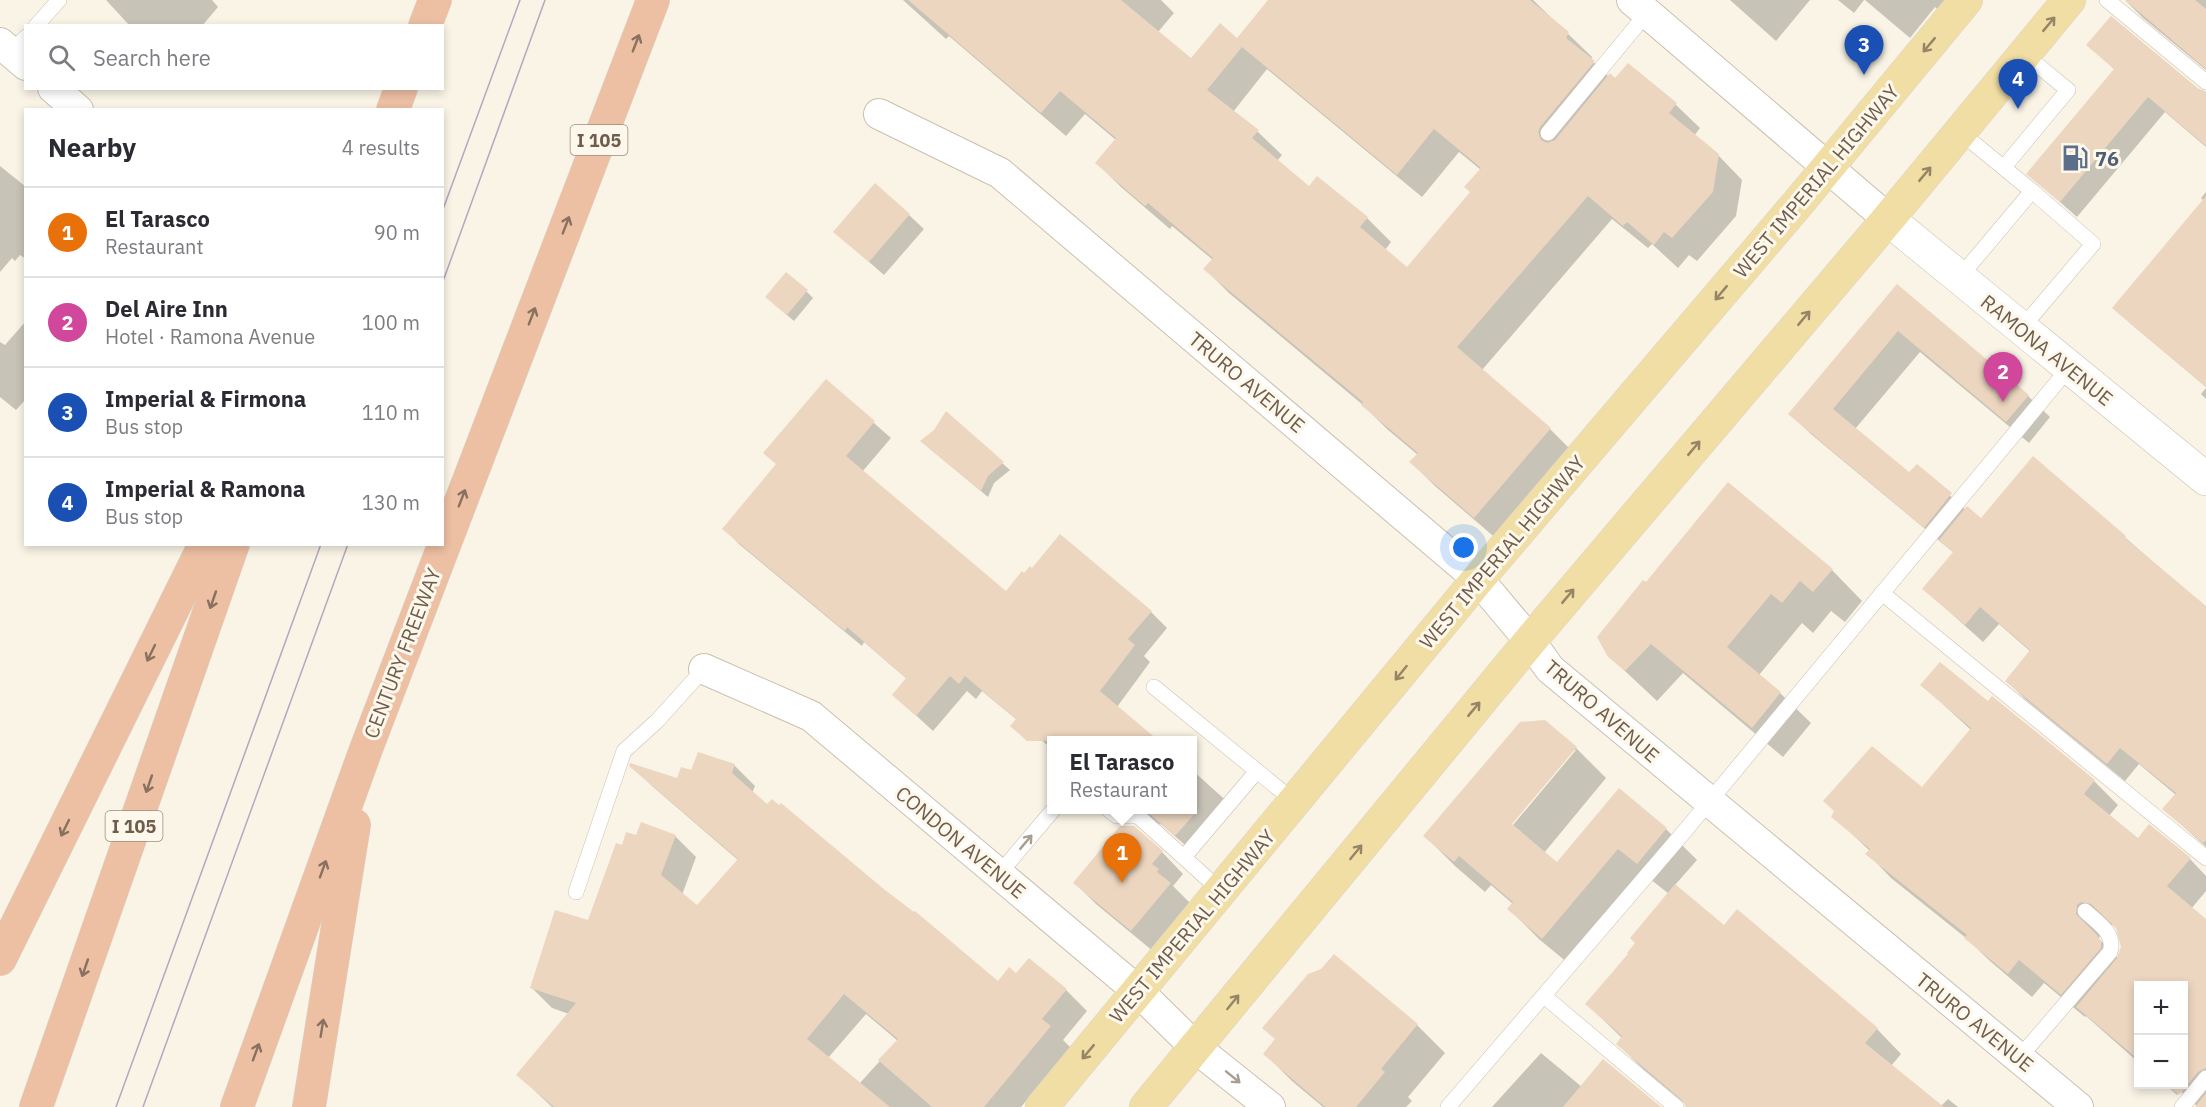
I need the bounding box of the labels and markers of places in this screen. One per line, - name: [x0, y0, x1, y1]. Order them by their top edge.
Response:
- pin: 3: [1844, 26, 1884, 75]
- pin: 4: [1998, 60, 2038, 109]
- fuel station icon: 76: [2060, 143, 2090, 173]
- place label: 76: [2095, 145, 2119, 172]
- pin: 2: [1984, 352, 2022, 402]
- pin: 1: [1102, 834, 1142, 883]

